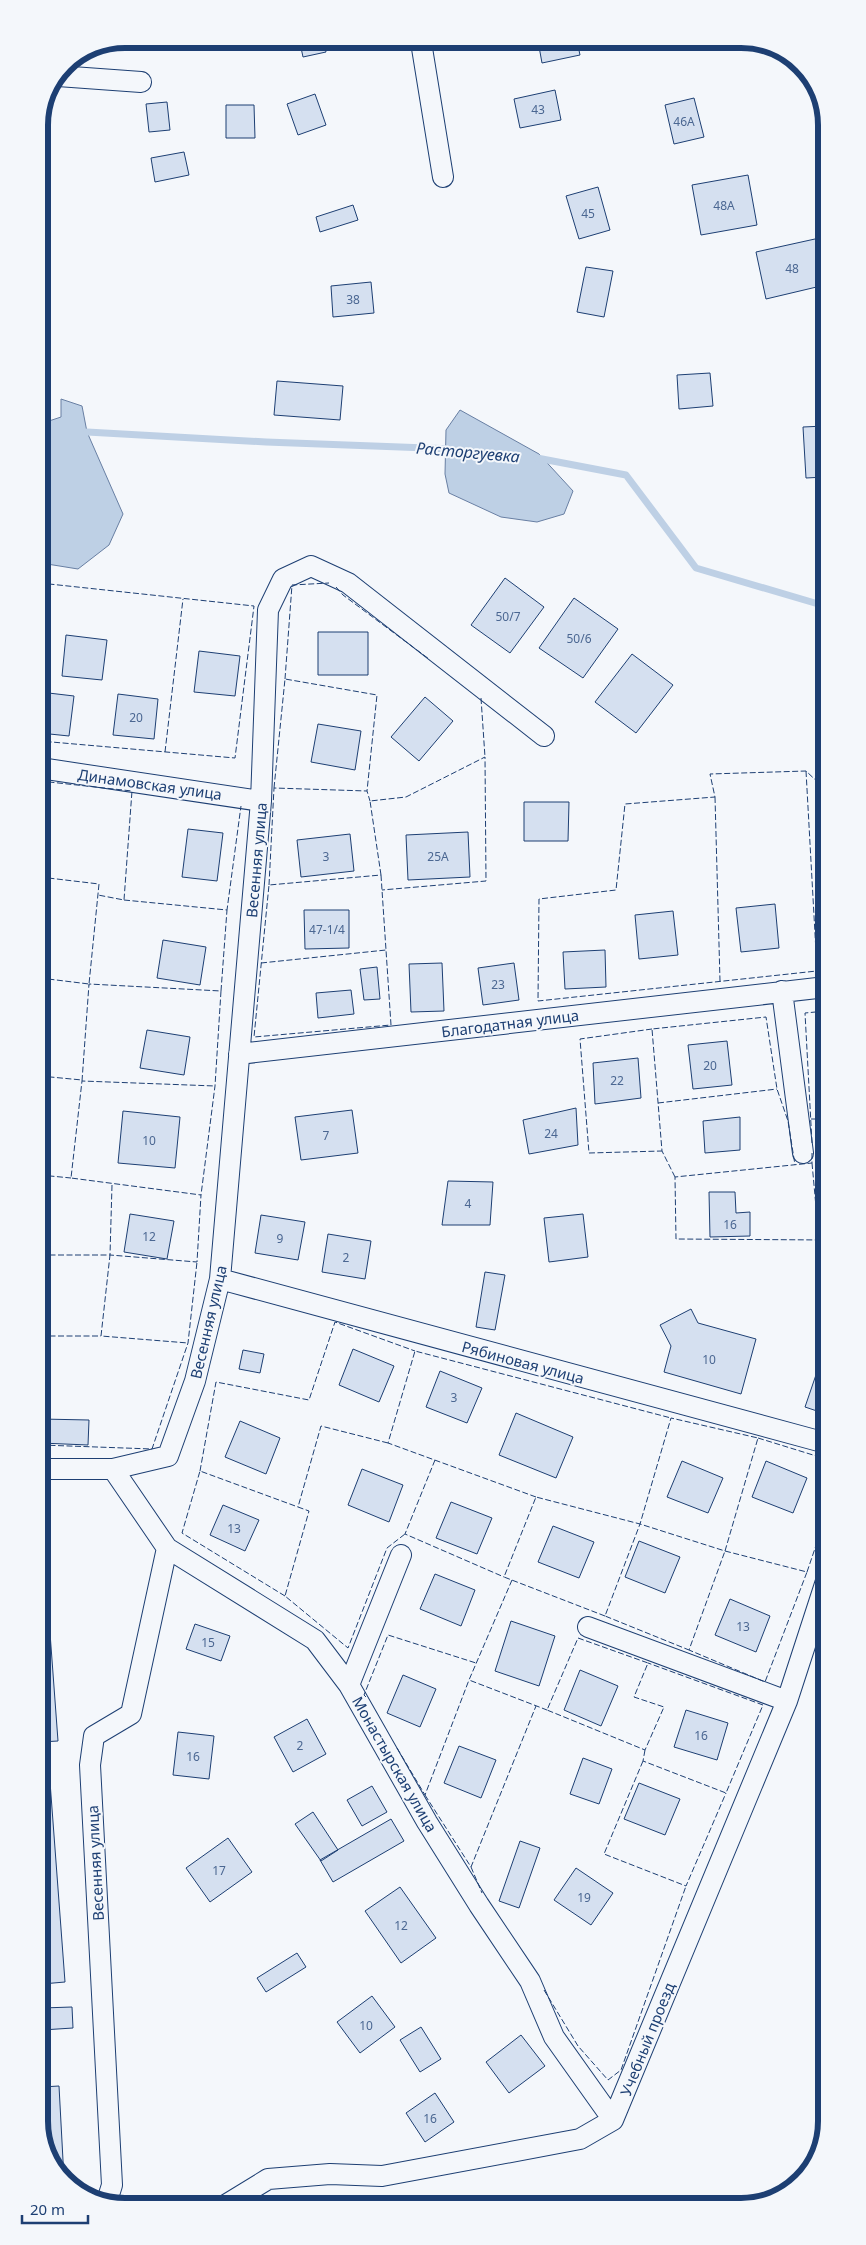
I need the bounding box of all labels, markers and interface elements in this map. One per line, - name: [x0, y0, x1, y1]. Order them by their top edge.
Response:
- house number: 43: [531, 101, 545, 118]
- house number: 46А: [673, 113, 695, 130]
- house number: 48А: [713, 197, 735, 214]
- house number: 45: [581, 205, 595, 222]
- house number: 48: [785, 260, 799, 277]
- house number: 38: [346, 291, 360, 308]
- water label: Расторгуевка: [415, 437, 521, 467]
- house number: 50/7: [495, 608, 521, 625]
- house number: 50/6: [566, 630, 592, 647]
- house number: 20: [129, 709, 143, 726]
- street label: Динамовская улица: [77, 764, 223, 804]
- street label: Весенняя улица: [241, 802, 271, 918]
- house number: 3: [323, 848, 330, 865]
- house number: 25А: [427, 848, 449, 865]
- house number: 47-1/4: [309, 921, 345, 938]
- house number: 23: [491, 976, 505, 993]
- street label: Благодатная улица: [440, 1005, 580, 1041]
- house number: 20: [703, 1057, 717, 1074]
- house number: 22: [610, 1072, 624, 1089]
- house number: 24: [544, 1125, 558, 1142]
- house number: 7: [323, 1127, 330, 1144]
- house number: 10: [142, 1132, 156, 1149]
- house number: 4: [465, 1195, 472, 1212]
- house number: 16: [723, 1216, 737, 1233]
- house number: 12: [142, 1228, 156, 1245]
- house number: 9: [277, 1230, 284, 1247]
- house number: 2: [343, 1249, 350, 1266]
- street label: Весенняя улица: [185, 1263, 231, 1381]
- street label: Рябиновая улица: [460, 1336, 586, 1388]
- house number: 10: [702, 1351, 716, 1368]
- house number: 3: [451, 1389, 458, 1406]
- house number: 13: [227, 1520, 241, 1537]
- house number: 13: [736, 1618, 750, 1635]
- house number: 15: [201, 1634, 215, 1651]
- street label: Монастырская улица: [348, 1693, 442, 1835]
- house number: 16: [694, 1727, 708, 1744]
- house number: 2: [297, 1737, 304, 1754]
- house number: 16: [186, 1748, 200, 1765]
- street label: Весенняя улица: [82, 1805, 108, 1921]
- house number: 17: [212, 1862, 226, 1879]
- house number: 19: [577, 1889, 591, 1906]
- house number: 12: [394, 1917, 408, 1934]
- street label: Учебный проезд: [615, 1979, 679, 2099]
- house number: 10: [359, 2017, 373, 2034]
- house number: 16: [423, 2110, 437, 2127]
- scale bar: [22, 2192, 89, 2224]
- text: 20 m: [30, 2199, 65, 2219]

